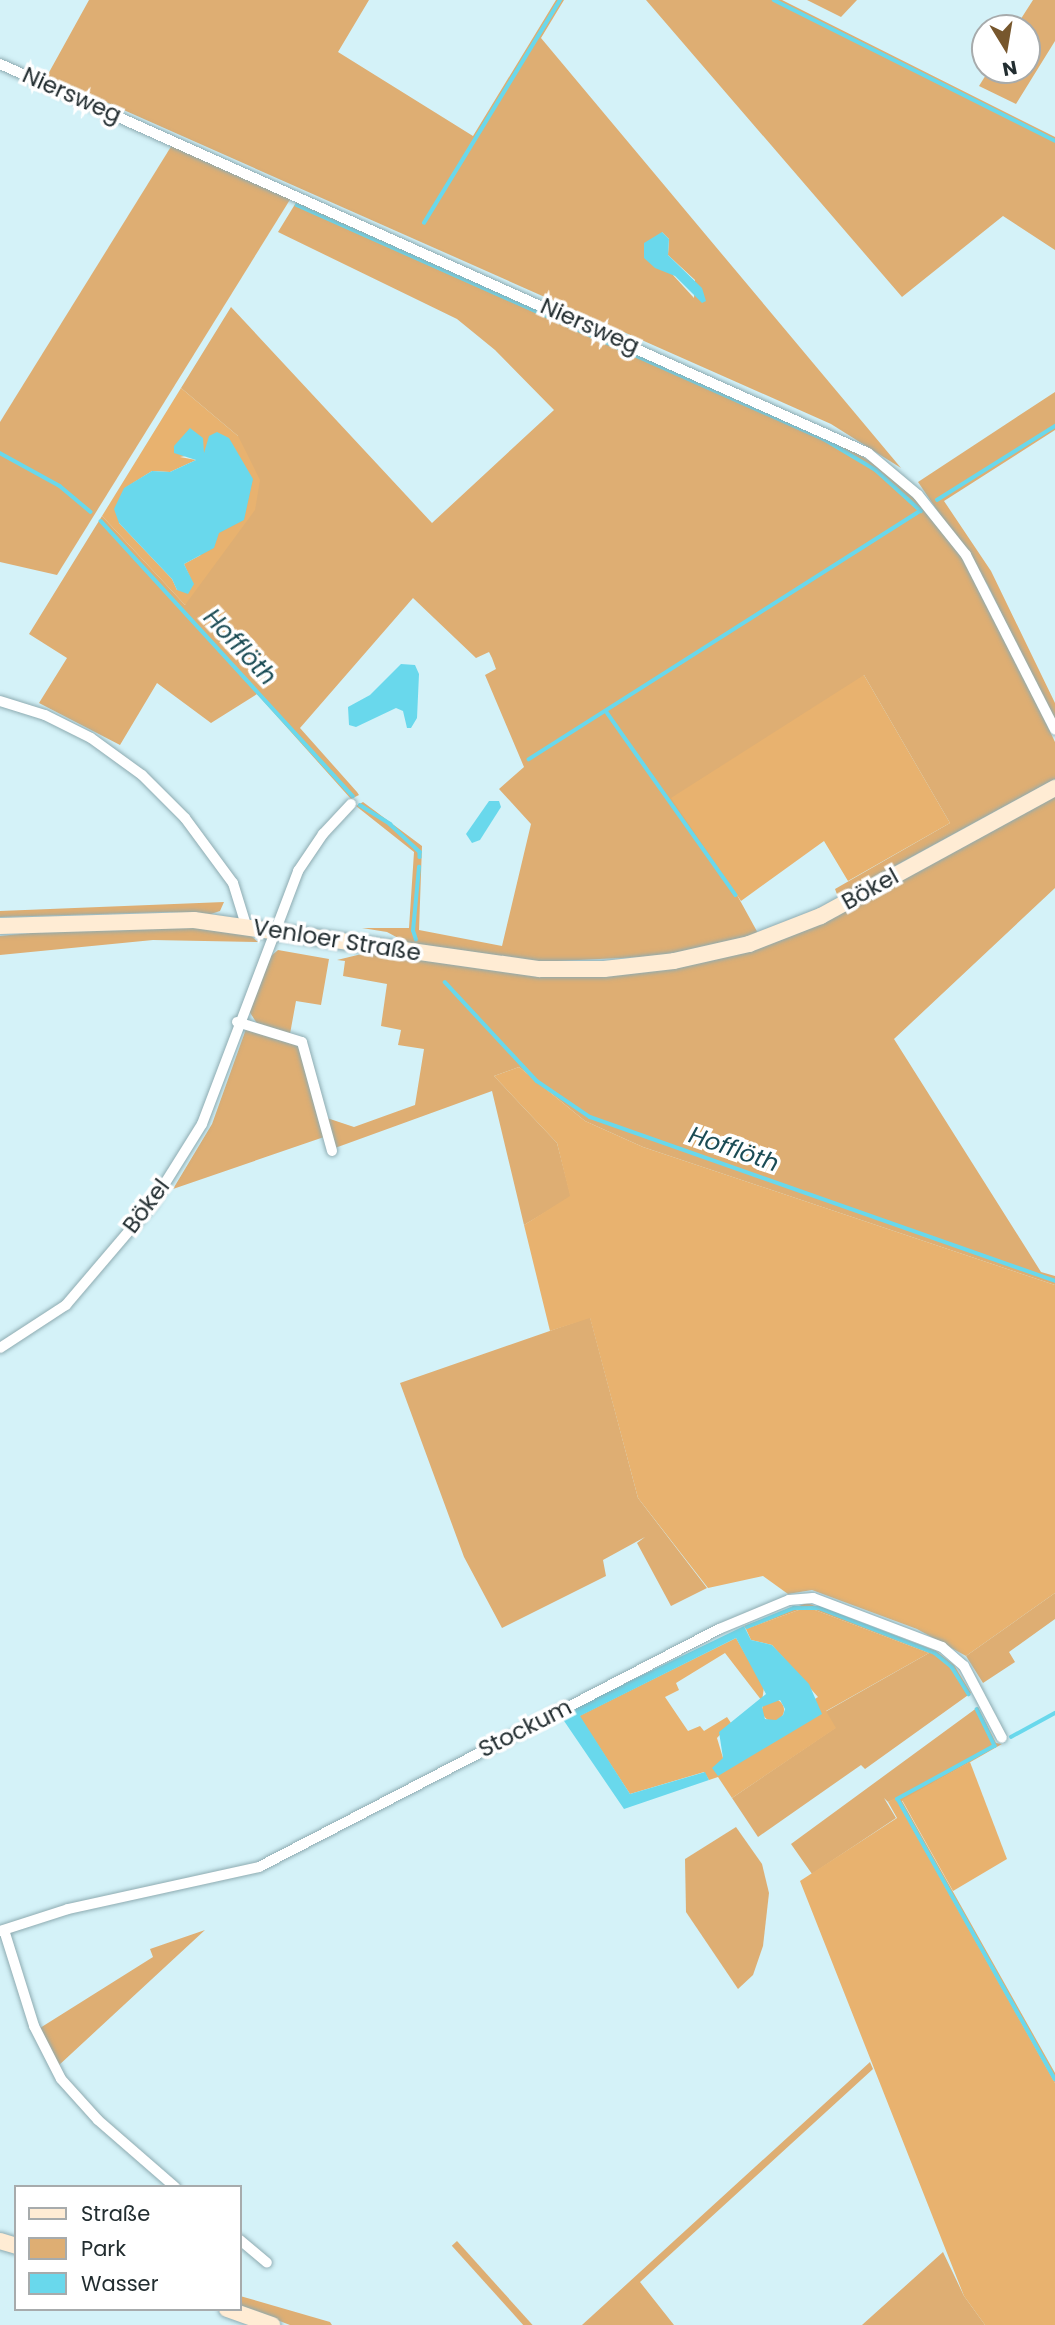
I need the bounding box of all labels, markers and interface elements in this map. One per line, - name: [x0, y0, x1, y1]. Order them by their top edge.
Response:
- north arrow: [971, 14, 1041, 84]
- text: N: [1000, 54, 1019, 83]
- street label: Niersweg: [18, 61, 126, 129]
- street label: Niersweg: [536, 292, 644, 360]
- water label: Hofflöth: [198, 603, 282, 691]
- street label: Bökel: [837, 862, 903, 916]
- street label: Venloer Straße: [251, 913, 423, 967]
- water label: Hofflöth: [685, 1120, 783, 1178]
- street label: Bökel: [117, 1174, 175, 1238]
- street label: Stockum: [474, 1693, 576, 1763]
- legend: [14, 2185, 242, 2311]
- text: Straße: [81, 2199, 150, 2228]
- text: Park: [81, 2234, 126, 2263]
- text: Wasser: [81, 2269, 158, 2298]

